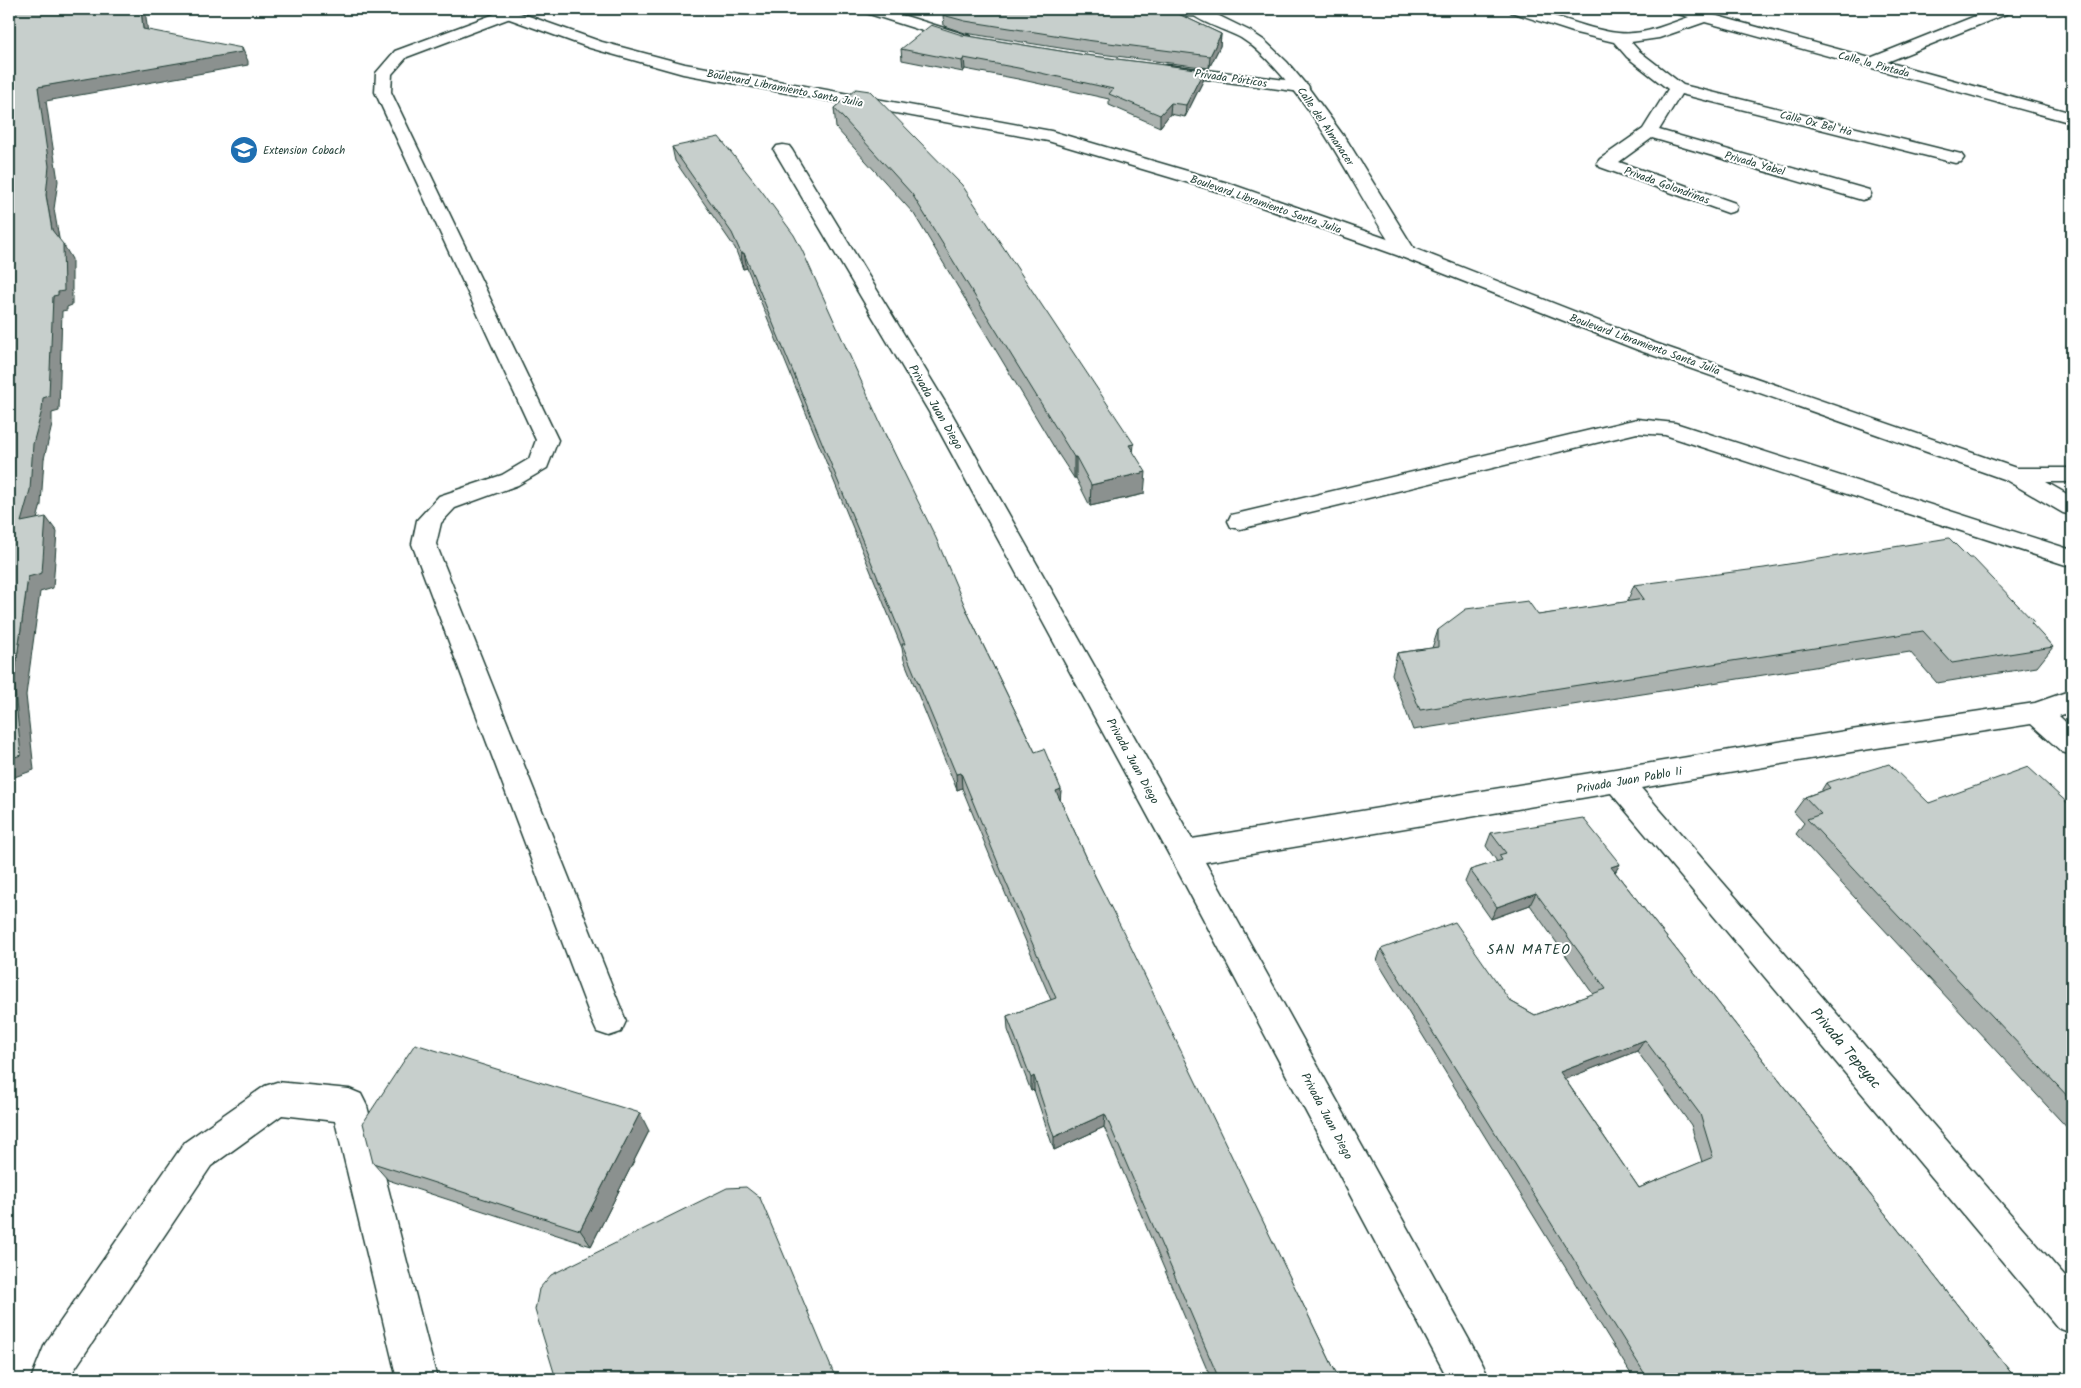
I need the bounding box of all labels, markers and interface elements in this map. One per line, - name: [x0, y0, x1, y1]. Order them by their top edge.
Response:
- street label: Calle la Pintada: [1836, 47, 1911, 83]
- street label: Boulevard Libramiento Santa Julia: [705, 65, 865, 113]
- street label: Privada Pórticos: [1193, 65, 1269, 93]
- street label: Calle del Almanacer: [1292, 83, 1359, 171]
- street label: Calle Ox Bel Ha: [1778, 106, 1854, 142]
- school or university icon: Extension Cobach: [229, 135, 259, 165]
- place label: Extension Cobach: [263, 142, 345, 160]
- street label: Privada Yabel: [1722, 147, 1787, 181]
- street label: Privada Golondrinas: [1621, 162, 1712, 210]
- street label: Boulevard Libramiento Santa Julia: [1188, 171, 1344, 239]
- street label: Boulevard Libramiento Santa Julia: [1567, 309, 1722, 381]
- street label: Privada Juan Diego: [903, 361, 968, 453]
- street label: Privada Juan Diego: [1101, 715, 1164, 808]
- street label: Privada Juan Pablo Ii: [1575, 762, 1684, 799]
- district label: SAN MATEO: [1487, 939, 1571, 961]
- street label: Privada Tepeyac: [1804, 1003, 1887, 1095]
- street label: Privada Juan Diego: [1296, 1069, 1357, 1163]

